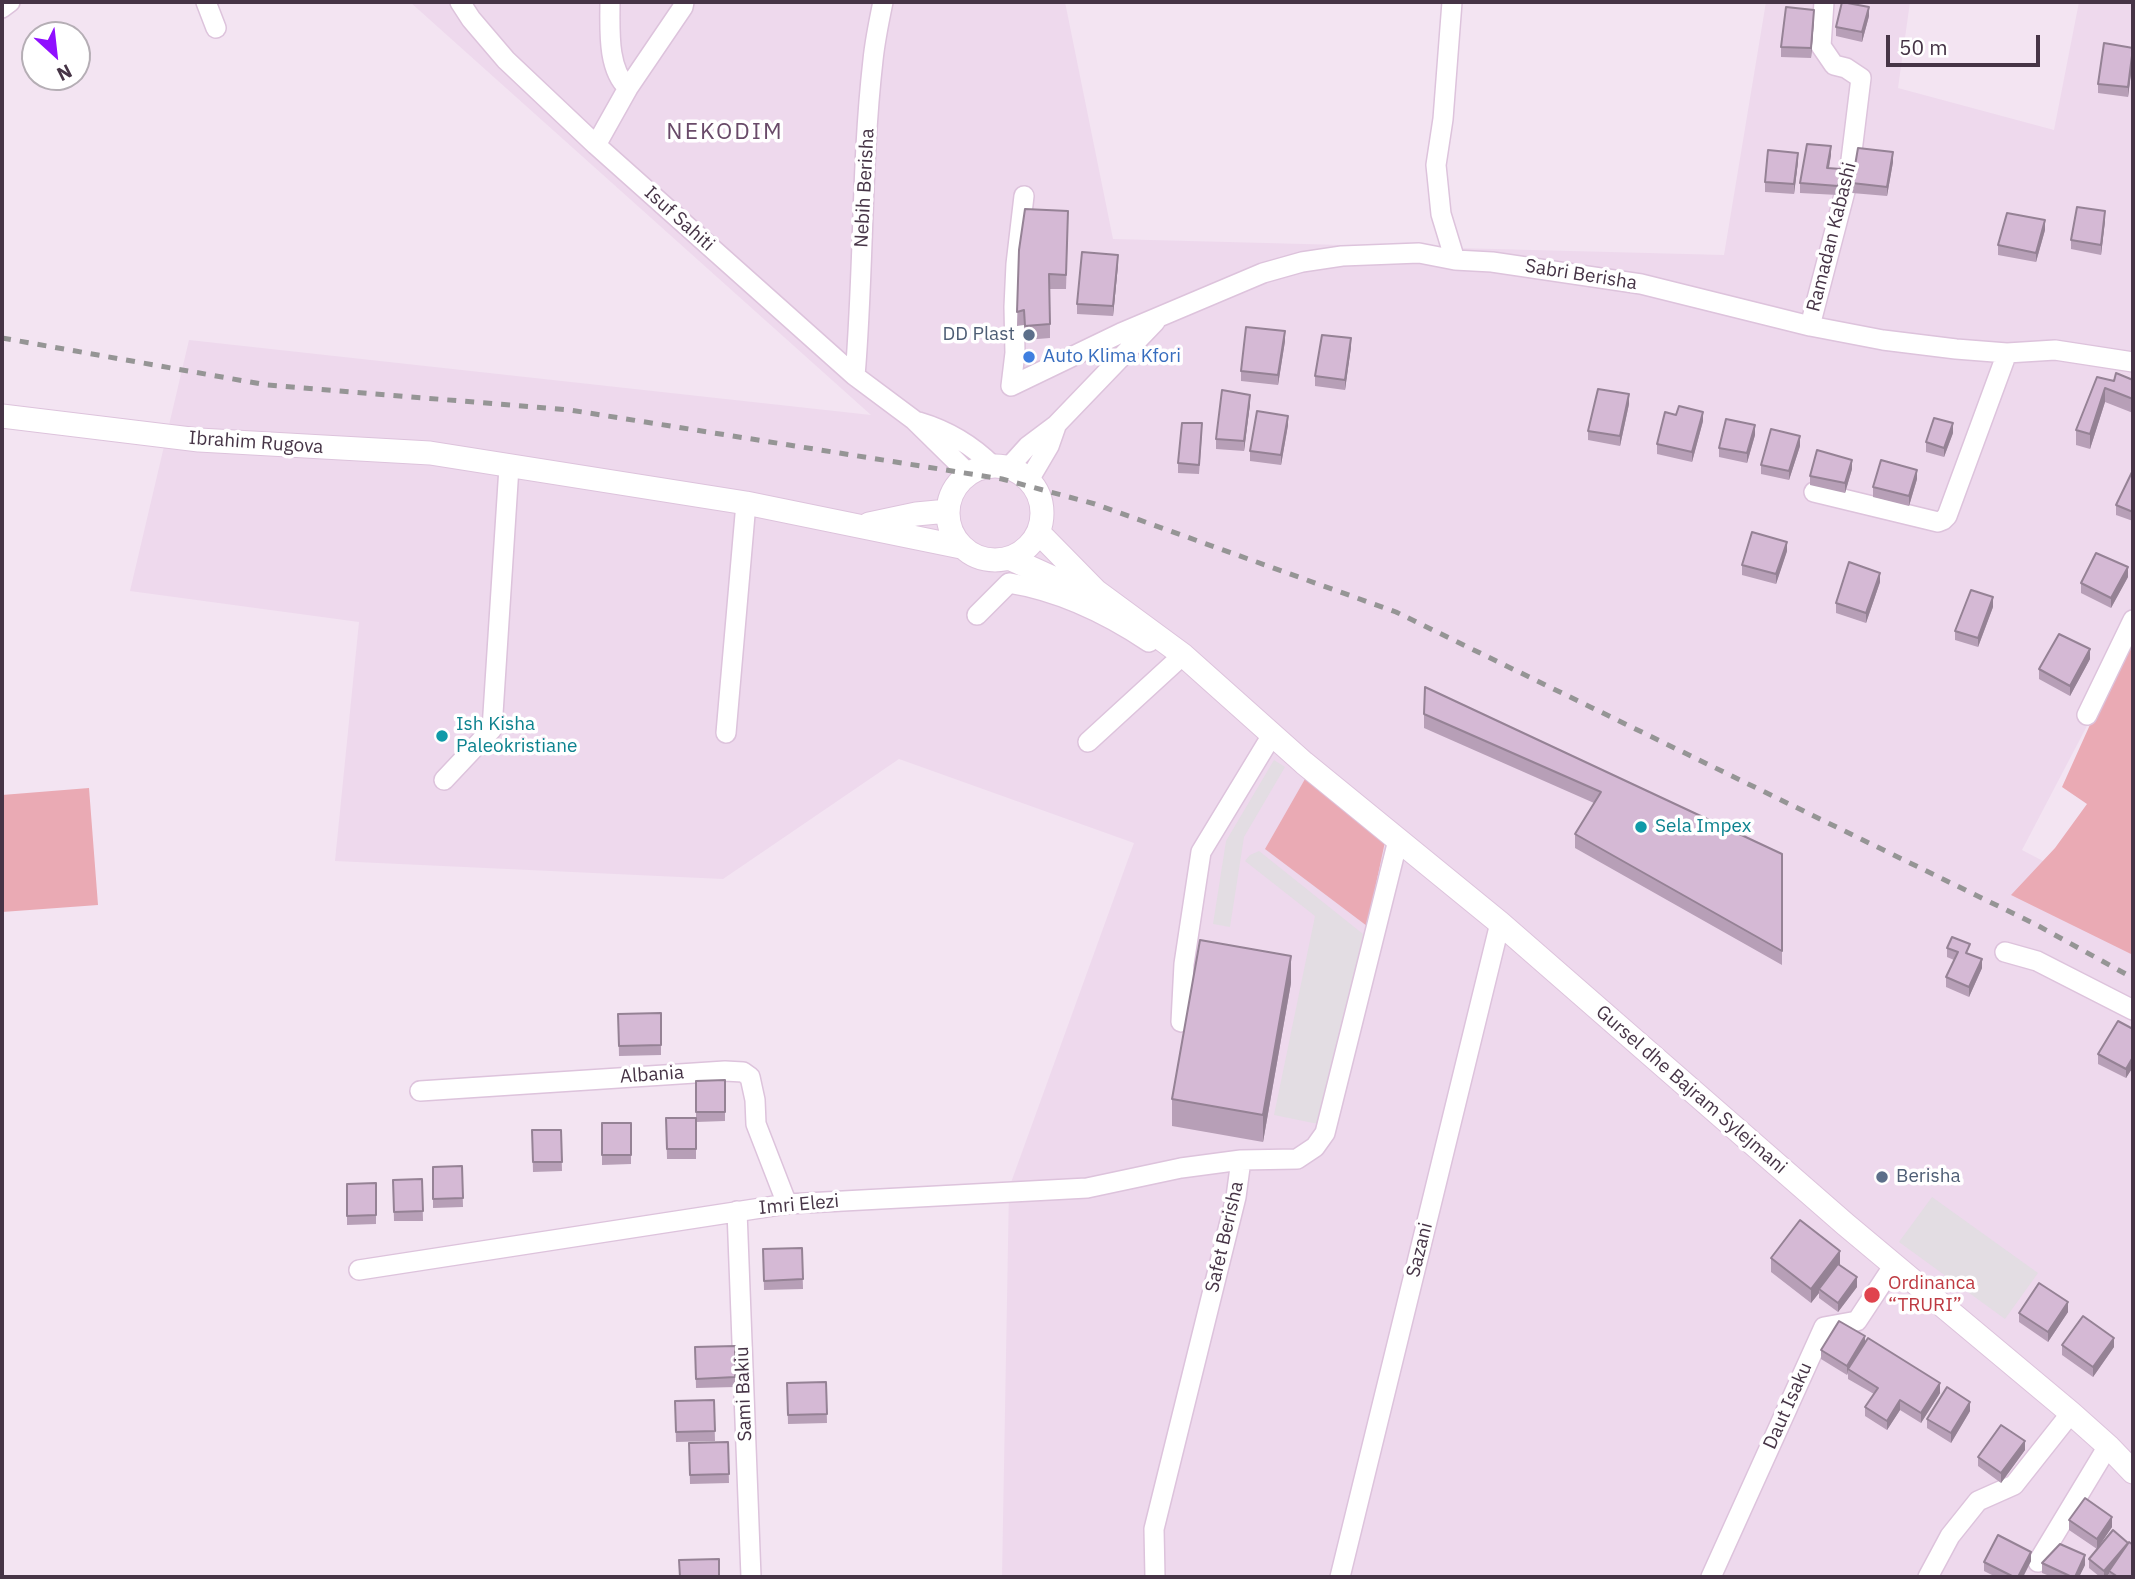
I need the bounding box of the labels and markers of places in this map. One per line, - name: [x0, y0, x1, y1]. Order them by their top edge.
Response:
- place label: DD Plast: [942, 324, 1015, 346]
- marker: DD Plast: [1021, 327, 1037, 343]
- place label: Auto Klima Kfori: [1043, 346, 1181, 368]
- marker: Auto Klima Kfori: [1021, 349, 1037, 365]
- place label: Ish Kisha Paleokristiane: [456, 714, 577, 758]
- marker: Ish Kisha Paleokristiane: [434, 728, 450, 744]
- place label: Sela Impex: [1655, 816, 1751, 838]
- marker: Sela Impex: [1633, 819, 1649, 835]
- place label: Berisha: [1896, 1166, 1961, 1188]
- marker: Berisha: [1874, 1169, 1890, 1185]
- place label: Ordinanca “TRURI”: [1888, 1273, 1976, 1317]
- marker: Ordinanca “TRURI”: [1862, 1285, 1882, 1305]

